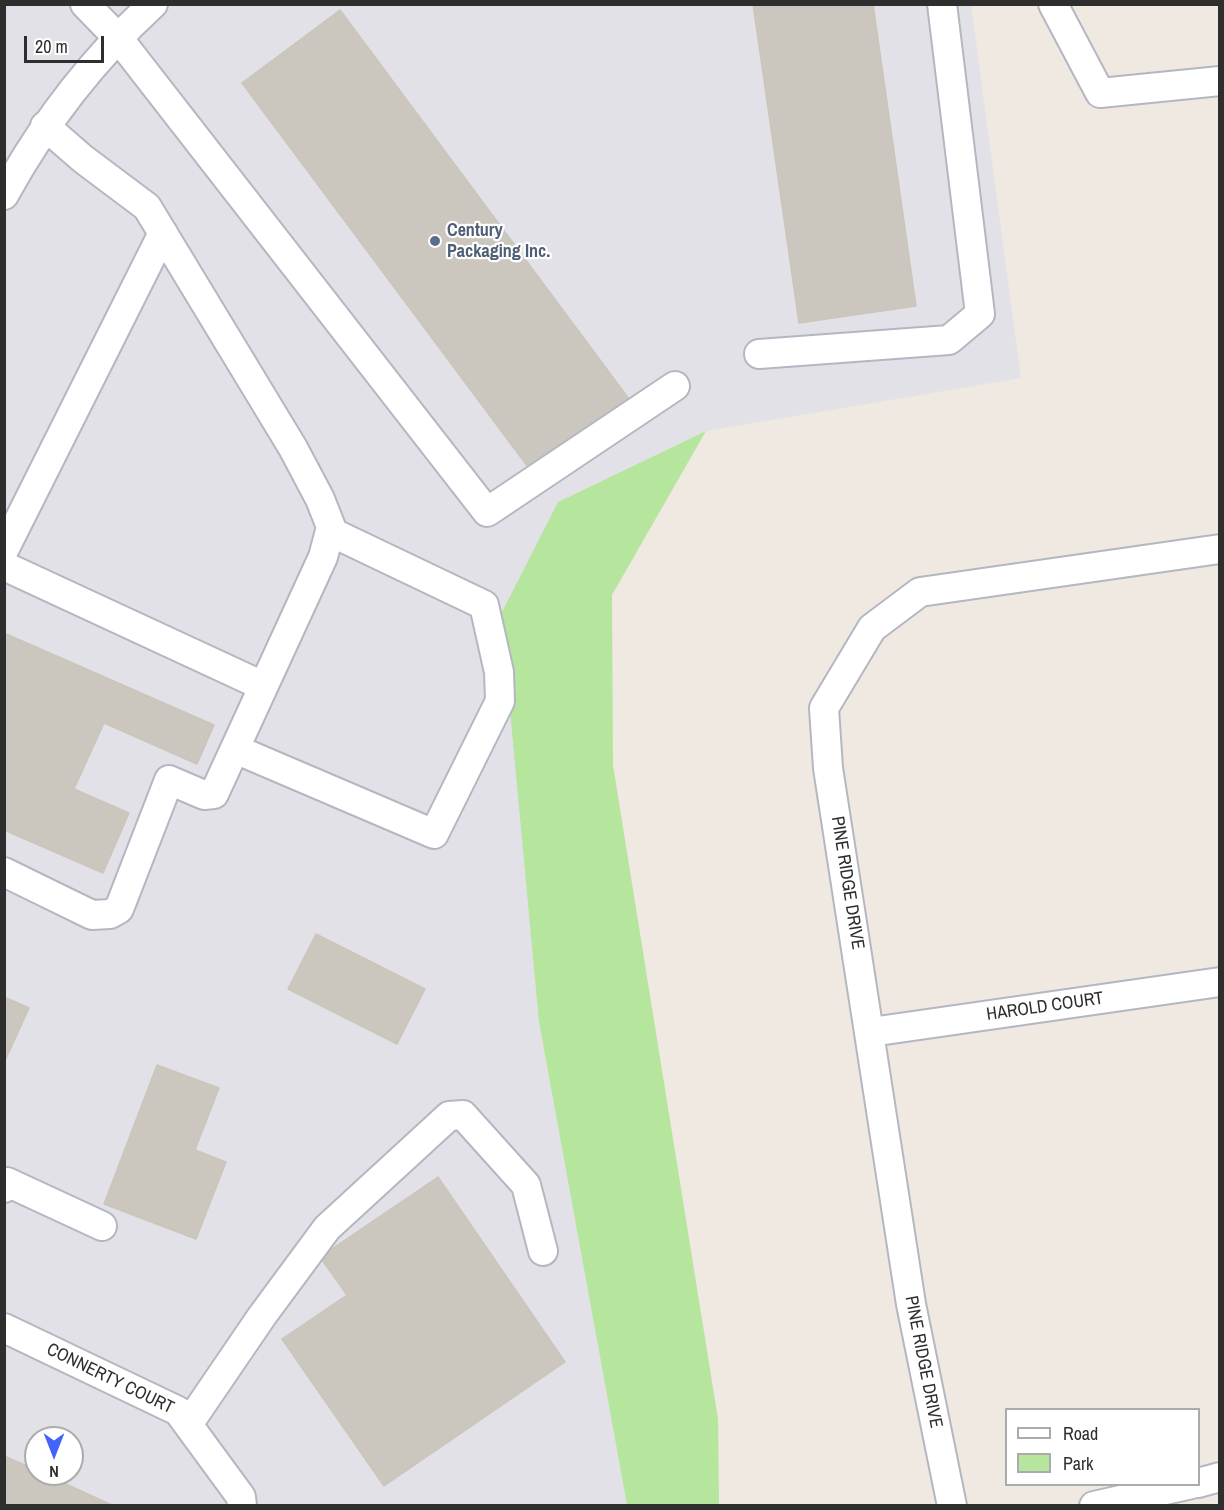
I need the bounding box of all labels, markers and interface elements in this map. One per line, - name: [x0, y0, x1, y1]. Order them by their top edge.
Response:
- scale bar: [27, 24, 106, 62]
- text: 20 m: [35, 34, 68, 59]
- place label: Century Packaging Inc.: [447, 220, 550, 262]
- marker: Century Packaging Inc.: [428, 234, 442, 248]
- street label: PINE RIDGE DRIVE: [826, 815, 868, 951]
- street label: HAROLD COURT: [985, 988, 1105, 1026]
- street label: PINE RIDGE DRIVE: [900, 1294, 946, 1430]
- street label: CONNERTY COURT: [43, 1339, 177, 1419]
- legend: [1005, 1408, 1200, 1486]
- text: Road: [1063, 1421, 1098, 1446]
- north arrow: [24, 1426, 84, 1486]
- text: Park: [1063, 1451, 1093, 1476]
- text: N: [49, 1461, 59, 1483]

